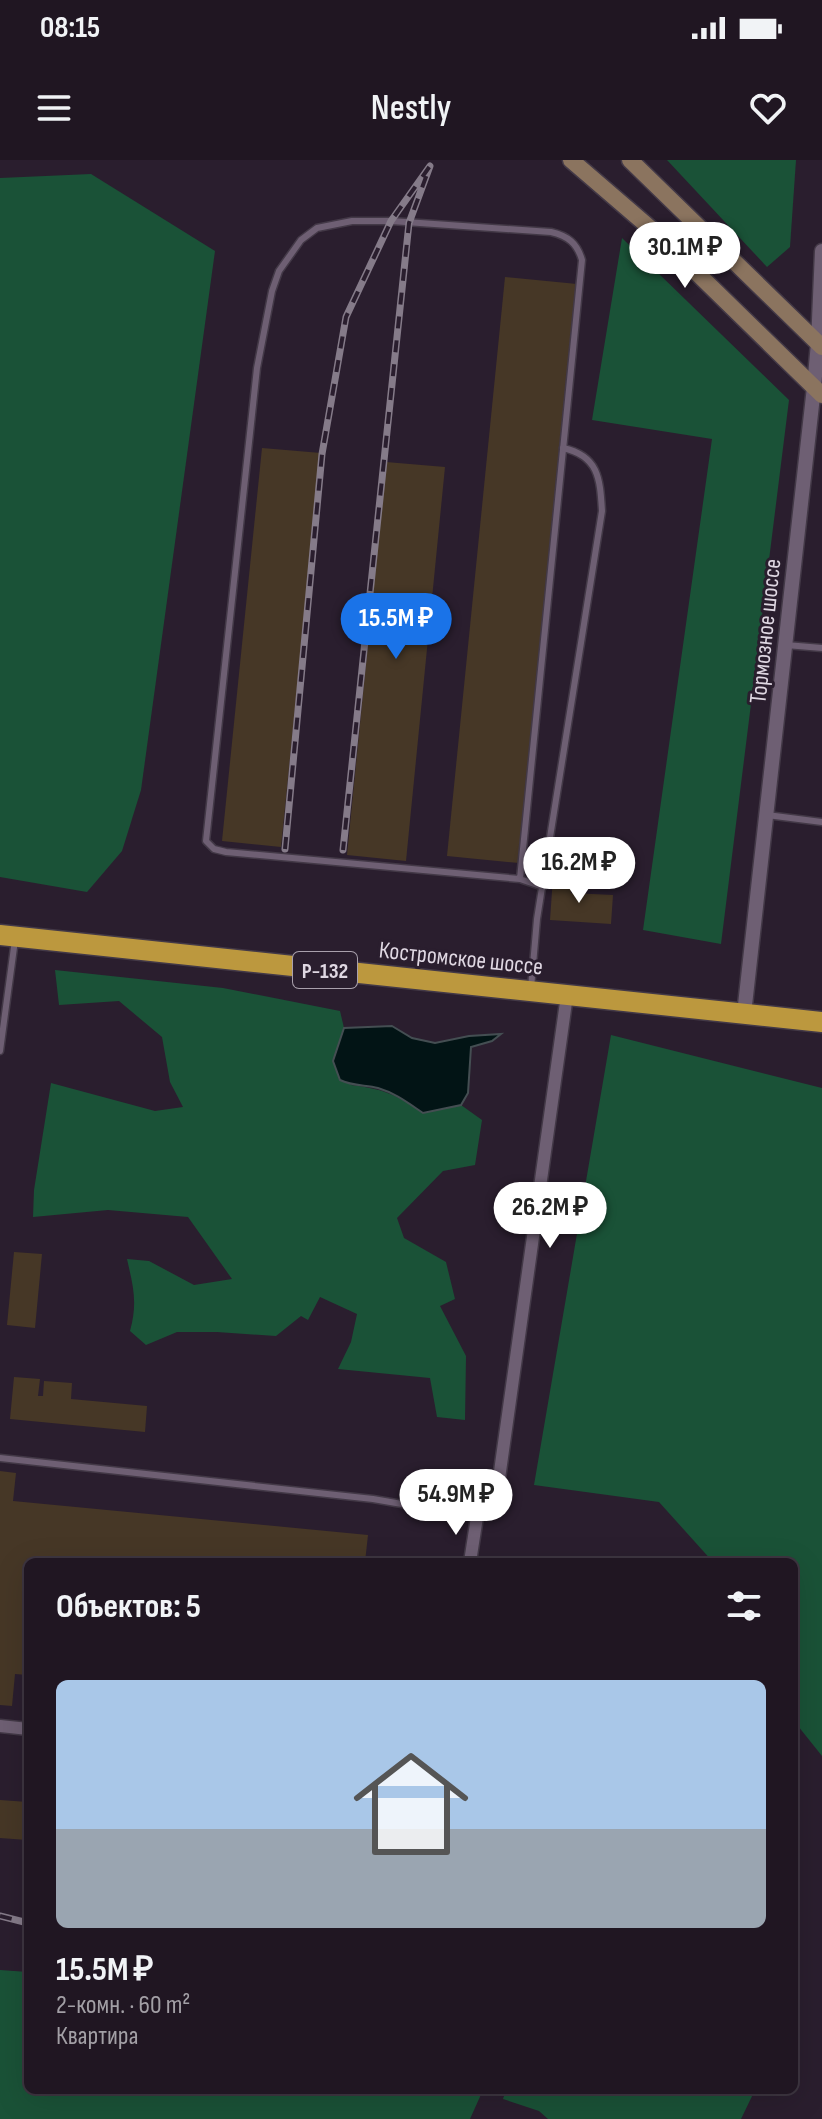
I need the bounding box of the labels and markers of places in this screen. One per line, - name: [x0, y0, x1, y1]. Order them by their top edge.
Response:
- pin: 30.1M ₽: [611, 222, 759, 290]
- pin: 15.5M ₽: [322, 593, 470, 661]
- pin: 16.2M ₽: [505, 837, 653, 905]
- pin: 26.2M ₽: [476, 1182, 624, 1250]
- pin: 54.9M ₽: [382, 1469, 530, 1537]

